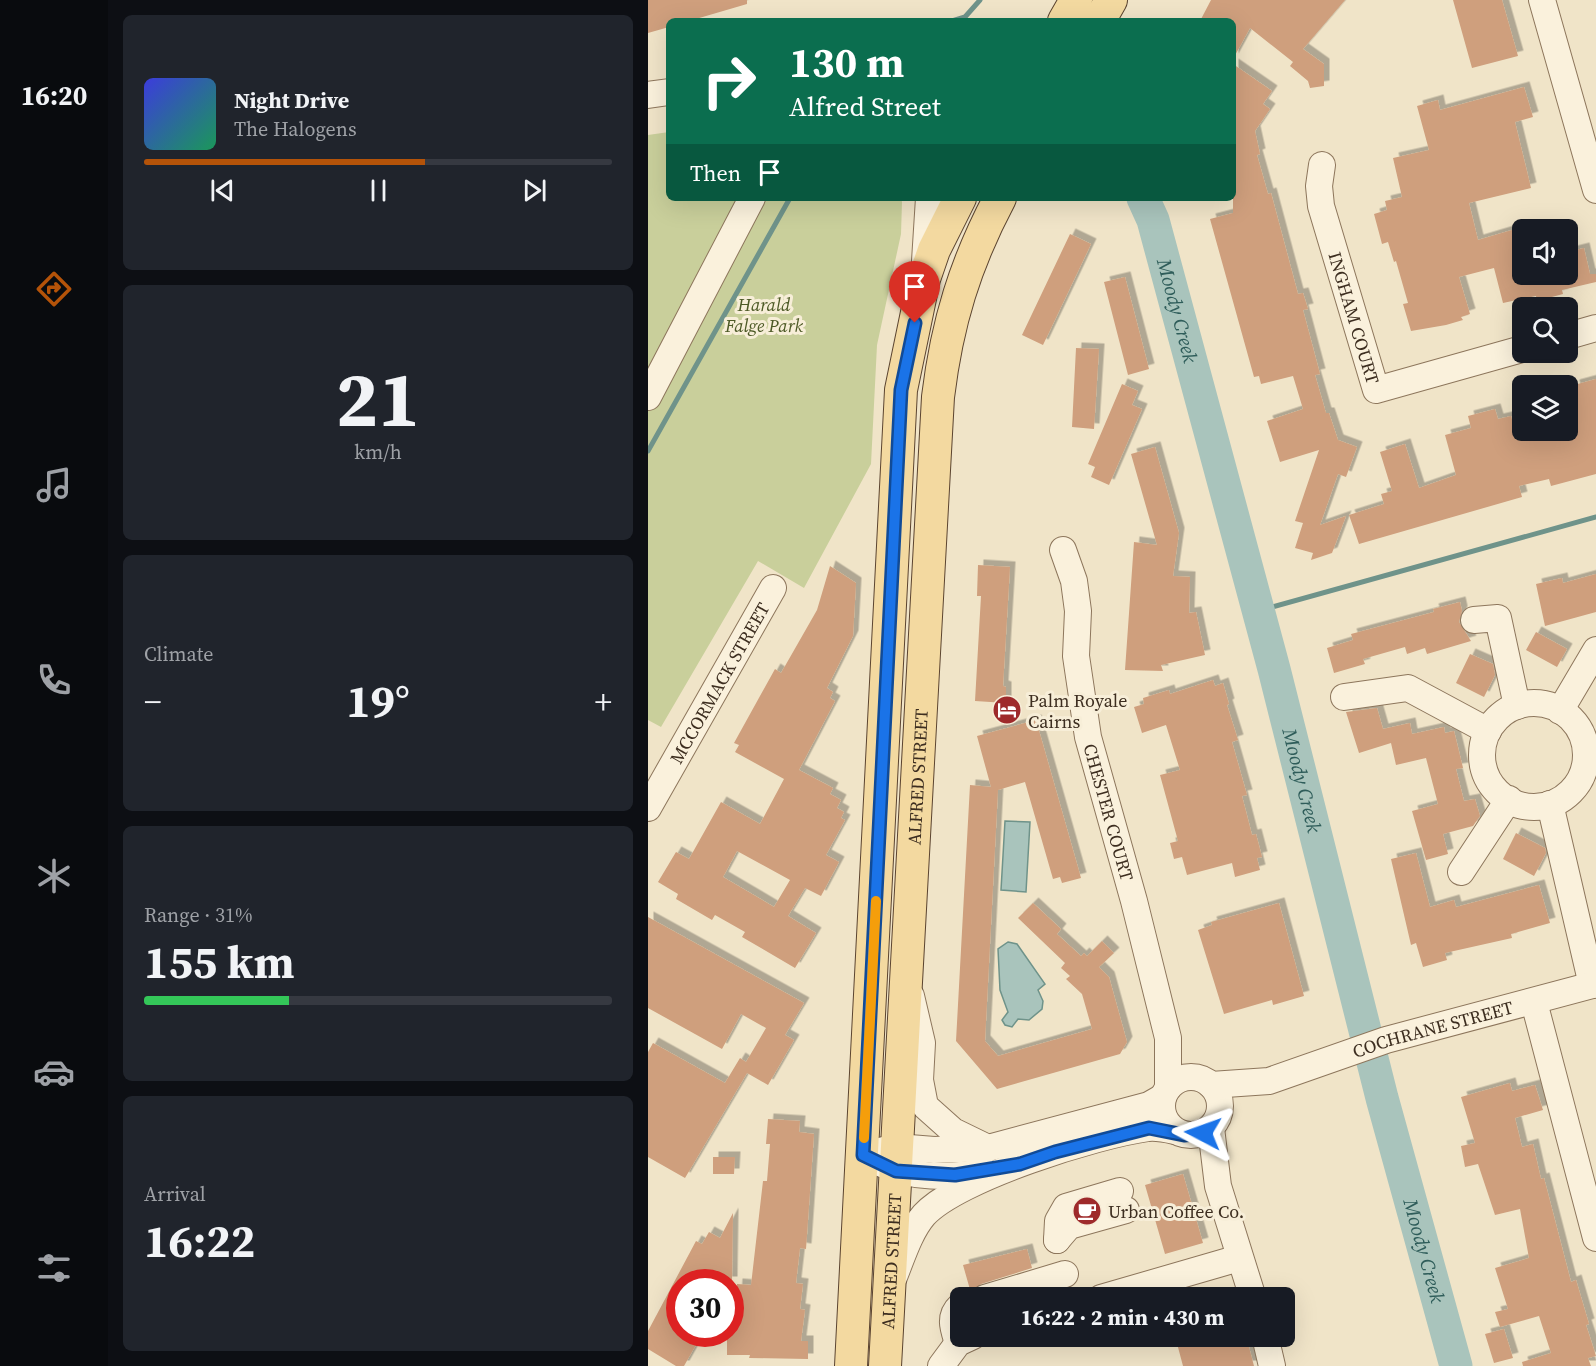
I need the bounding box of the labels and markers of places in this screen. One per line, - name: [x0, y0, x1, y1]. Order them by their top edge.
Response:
- pin: [889, 261, 940, 323]
- place label: Palm Royale Cairns: [1028, 688, 1127, 734]
- hotel icon: Palm Royale Cairns: [991, 694, 1023, 726]
- cafe icon: Urban Coffee Co.: [1071, 1195, 1103, 1227]
- place label: Urban Coffee Co.: [1108, 1199, 1244, 1224]

